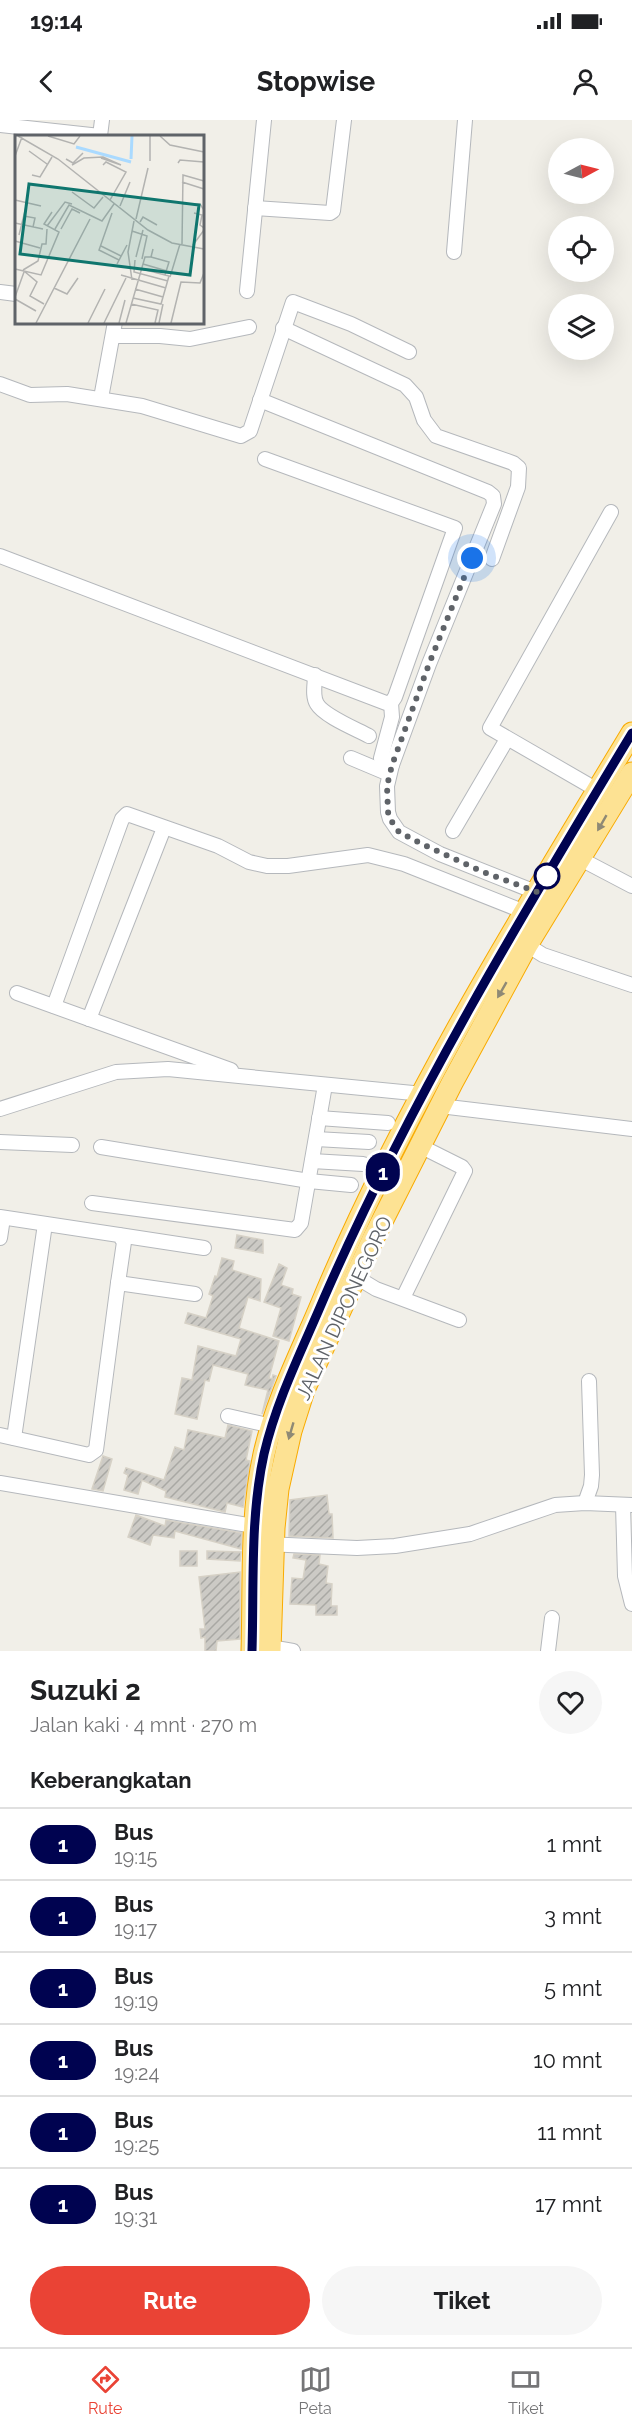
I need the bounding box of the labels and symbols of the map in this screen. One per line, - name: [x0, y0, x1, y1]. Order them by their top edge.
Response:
- inset map: [15, 135, 204, 324]
- north arrow: [548, 138, 614, 204]
- your location: [457, 543, 487, 573]
- one-way arrow: [597, 815, 608, 831]
- unlabelled marker: [534, 863, 560, 889]
- one-way arrow: [497, 982, 507, 999]
- line badge: 1: [364, 1152, 403, 1192]
- street label: JALAN DIPONEGORO: [291, 1212, 397, 1404]
- one-way arrow: [286, 1422, 295, 1440]

